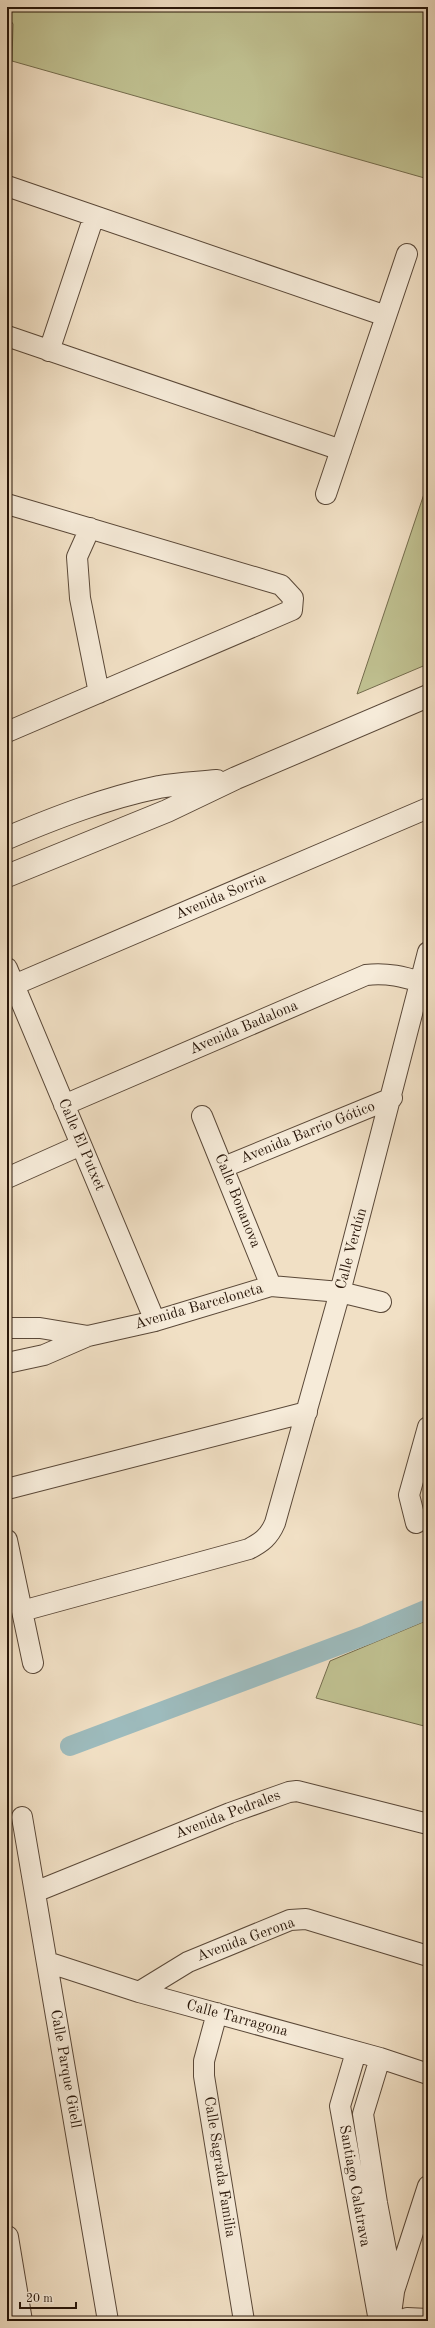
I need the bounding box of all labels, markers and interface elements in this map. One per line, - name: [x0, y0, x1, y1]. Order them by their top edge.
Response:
- street label: Avenida Sorria: [174, 871, 269, 923]
- street label: Avenida Badalona: [188, 998, 301, 1058]
- street label: Calle El Putxet: [55, 1097, 107, 1193]
- street label: Avenida Barrio Gótico: [239, 1099, 377, 1167]
- street label: Calle Bonanova: [211, 1152, 263, 1251]
- street label: Calle Verdún: [334, 1207, 370, 1291]
- street label: Avenida Barceloneta: [133, 1281, 265, 1333]
- street label: Avenida Pedrales: [173, 1788, 283, 1842]
- street label: Avenida Gerona: [195, 1915, 298, 1965]
- street label: Calle Tarragona: [184, 1998, 290, 2040]
- street label: Calle Parque Güell: [47, 2009, 83, 2129]
- street label: Calle Sagrada Familia: [200, 2095, 238, 2239]
- street label: Santiago Calatrava: [336, 2124, 372, 2249]
- scale bar: [20, 2284, 76, 2310]
- text: 20 m: [26, 2293, 53, 2305]

